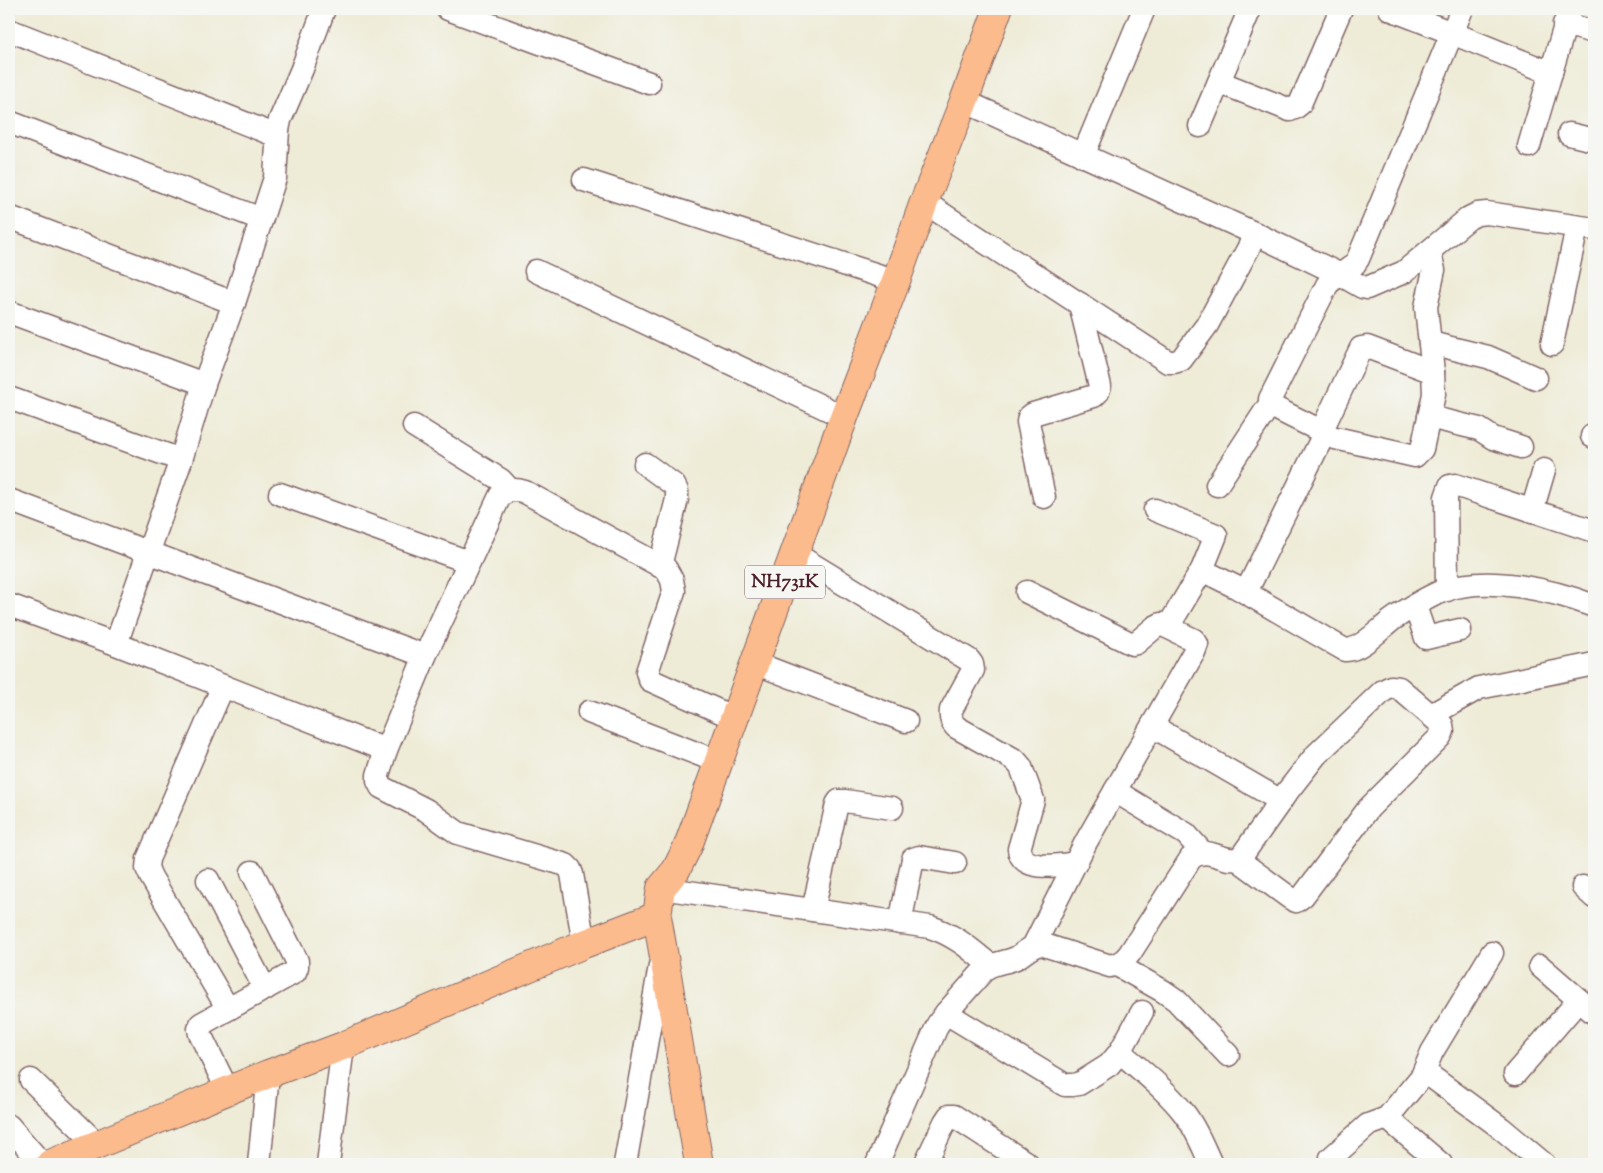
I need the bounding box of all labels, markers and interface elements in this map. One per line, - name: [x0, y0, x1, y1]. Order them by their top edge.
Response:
- road number: NH731K: [745, 566, 825, 598]

